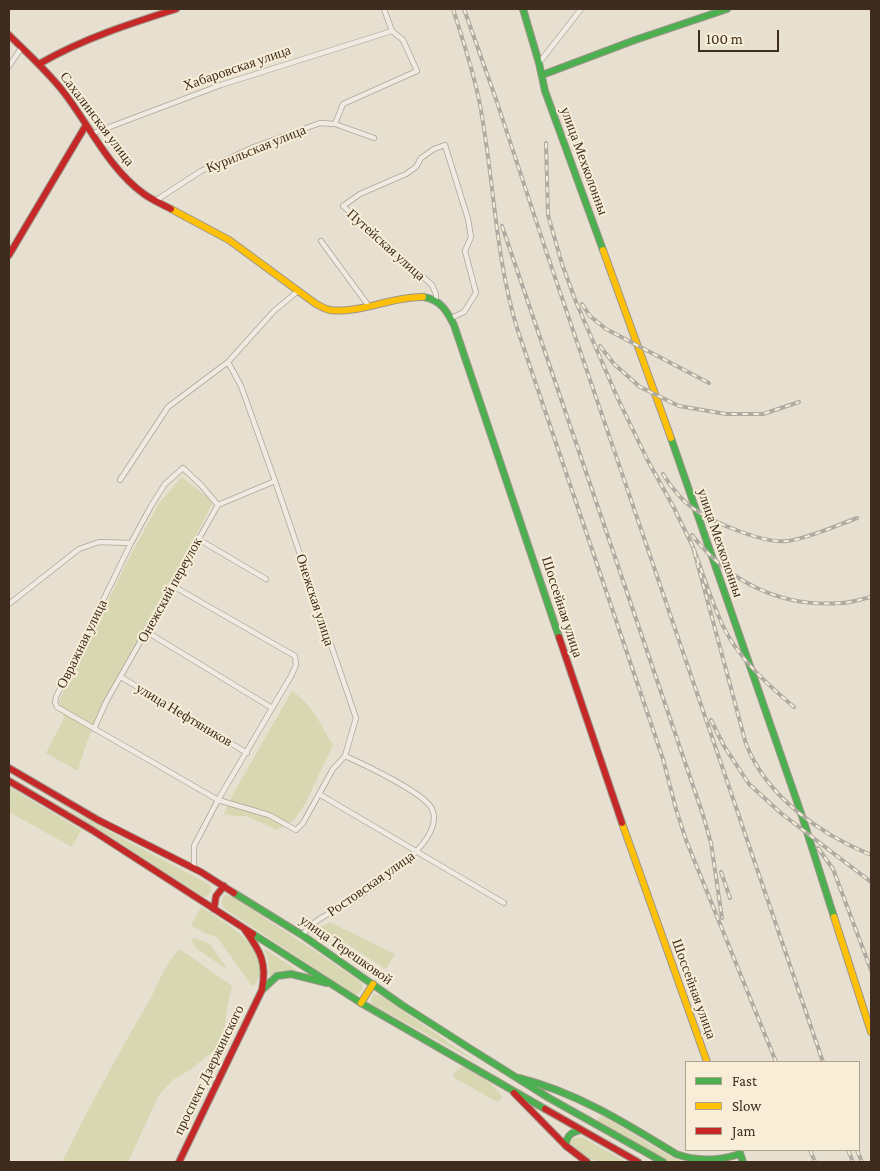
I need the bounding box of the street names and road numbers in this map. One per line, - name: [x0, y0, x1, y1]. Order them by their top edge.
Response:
- street label: Хабаровская улица: [181, 42, 293, 94]
- street label: Сахалинская улица: [56, 69, 138, 169]
- street label: улица Мехколонны: [557, 105, 611, 217]
- street label: Курильская улица: [204, 121, 308, 177]
- street label: Путейская улица: [343, 205, 429, 285]
- street label: улица Мехколонны: [694, 486, 746, 600]
- street label: Онежский переулок: [134, 534, 206, 646]
- street label: Онежская улица: [292, 552, 338, 648]
- street label: Шоссейная улица: [538, 554, 586, 660]
- street label: Овражная улица: [53, 597, 111, 691]
- street label: улица Нефтяников: [133, 680, 235, 750]
- street label: Ростовская улица: [324, 848, 418, 920]
- street label: улица Терешковой: [296, 912, 396, 988]
- street label: Шоссейная улица: [668, 937, 720, 1041]
- street label: проспект Дзержинского: [170, 1002, 248, 1138]

